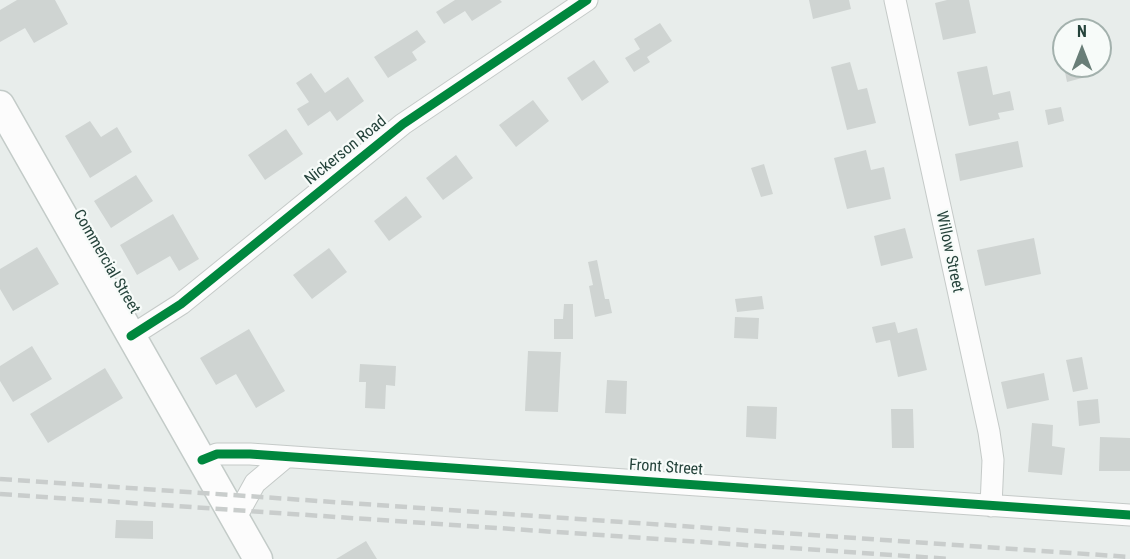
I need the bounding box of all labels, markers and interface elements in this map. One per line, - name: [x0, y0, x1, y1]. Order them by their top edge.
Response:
- north arrow: [1052, 18, 1112, 78]
- text: N: [1077, 22, 1087, 41]
- street label: Nickerson Road: [301, 112, 391, 190]
- street label: Commercial Street: [68, 207, 144, 317]
- street label: Willow Street: [931, 210, 967, 294]
- street label: Front Street: [628, 456, 704, 480]

